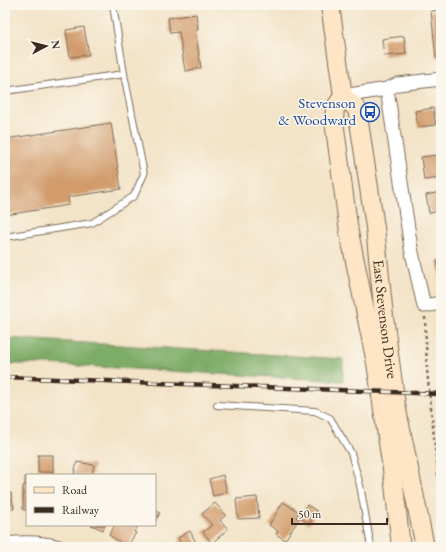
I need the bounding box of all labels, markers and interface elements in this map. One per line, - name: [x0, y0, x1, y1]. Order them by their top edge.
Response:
- north arrow: [26, 26, 66, 66]
- text: N: [48, 40, 63, 50]
- place label: Stevenson & Woodward: [278, 93, 356, 129]
- bus stop icon: Stevenson & Woodward: [359, 101, 381, 123]
- street label: East Stevenson Drive: [369, 259, 402, 380]
- legend: [26, 474, 156, 526]
- text: Road: [62, 482, 88, 498]
- scale bar: [292, 500, 387, 526]
- text: Railway: [62, 502, 100, 518]
- text: 50 m: [298, 506, 322, 522]

